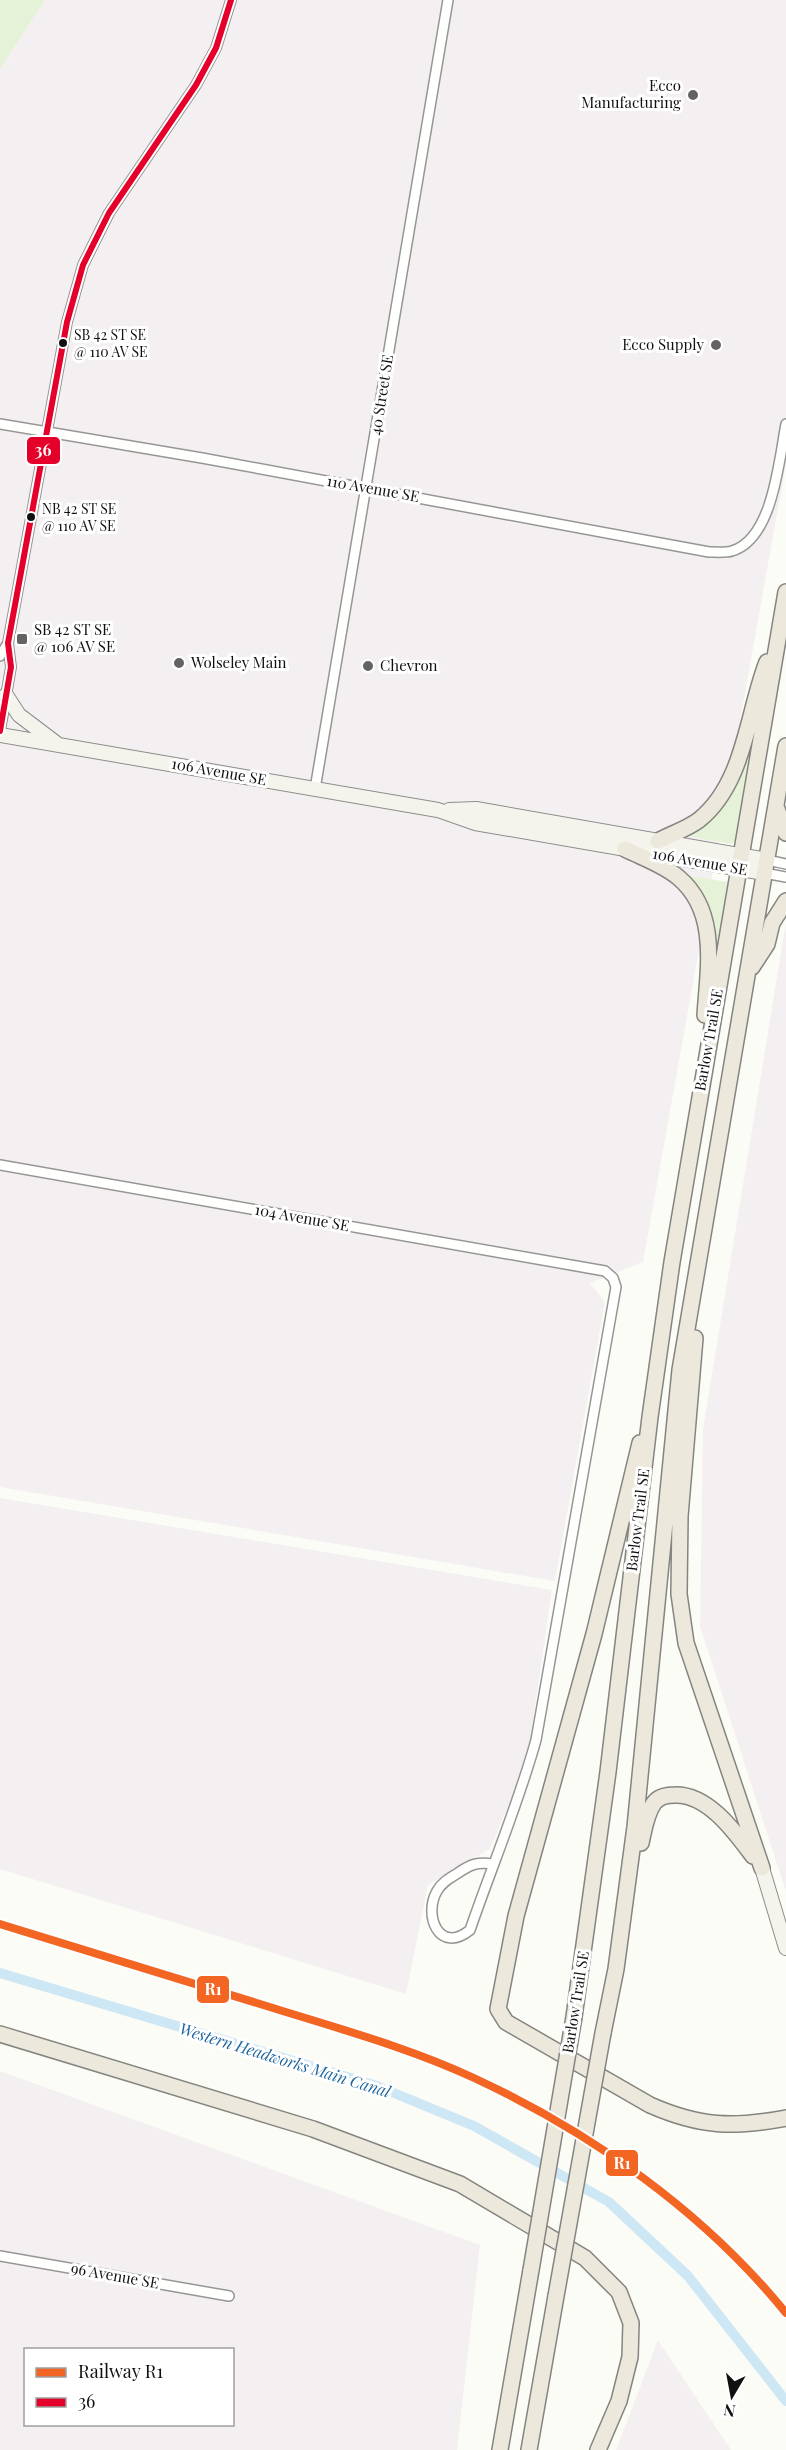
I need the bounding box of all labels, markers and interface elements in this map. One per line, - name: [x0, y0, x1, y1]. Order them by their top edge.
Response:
- place label: Ecco Manufacturing: [581, 75, 681, 112]
- marker: Ecco Manufacturing: [686, 88, 700, 102]
- place label: SB 42 ST SE @ 110 AV SE: [74, 325, 148, 361]
- place label: Ecco Supply: [622, 334, 704, 354]
- marker: SB 42 ST SE @ 110 AV SE: [57, 337, 69, 349]
- marker: Ecco Supply: [709, 338, 723, 352]
- street label: 40 Street SE: [365, 353, 397, 436]
- line badge: 36: [26, 436, 61, 465]
- text: 36: [35, 439, 51, 460]
- street label: 110 Avenue SE: [325, 470, 421, 506]
- place label: NB 42 ST SE @ 110 AV SE: [42, 499, 116, 535]
- marker: NB 42 ST SE @ 110 AV SE: [25, 511, 37, 523]
- place label: SB 42 ST SE @ 106 AV SE: [34, 619, 115, 656]
- marker: SB 42 ST SE @ 106 AV SE: [15, 632, 29, 646]
- place label: Wolseley Main: [190, 652, 287, 672]
- place label: Chevron: [380, 655, 438, 675]
- marker: Wolseley Main: [172, 656, 186, 670]
- marker: Chevron: [361, 659, 375, 673]
- street label: 106 Avenue SE: [170, 753, 268, 789]
- street label: 106 Avenue SE: [651, 843, 749, 879]
- street label: Barlow Trail SE: [689, 987, 727, 1092]
- street label: 104 Avenue SE: [253, 1199, 351, 1235]
- street label: Barlow Trail SE: [621, 1467, 653, 1572]
- street label: Barlow Trail SE: [557, 1949, 593, 2054]
- line badge: R1: [196, 1975, 230, 2004]
- text: R1: [204, 1978, 222, 1999]
- water label: Western Headworks Main Canal: [177, 2017, 394, 2102]
- line badge: R1: [605, 2149, 639, 2177]
- text: R1: [613, 2152, 631, 2173]
- street label: 96 Avenue SE: [70, 2257, 161, 2293]
- legend: [24, 2348, 234, 2426]
- text: Railway R1: [78, 2359, 163, 2383]
- north arrow: [702, 2366, 762, 2426]
- text: 36: [78, 2389, 95, 2413]
- text: N: [721, 2400, 737, 2423]

